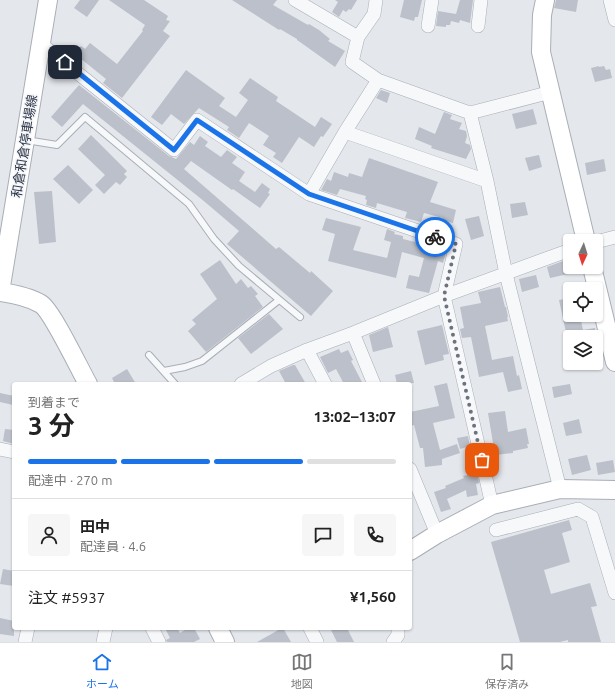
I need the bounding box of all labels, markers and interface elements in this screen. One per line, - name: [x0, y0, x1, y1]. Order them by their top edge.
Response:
- pin: [48, 45, 82, 79]
- icon: home: [54, 51, 76, 73]
- street label: 和倉和倉停車場線: [9, 94, 39, 198]
- courier: [415, 217, 455, 257]
- icon: bike: [424, 226, 446, 248]
- north arrow: [563, 234, 603, 274]
- map controls: [563, 234, 603, 370]
- button: locate: [563, 282, 603, 322]
- button: layers: [563, 330, 603, 370]
- text: 到着まで: [28, 395, 80, 409]
- text: 13:02–13:07: [313, 408, 396, 425]
- text: 3 分: [28, 411, 75, 440]
- pin: [465, 443, 499, 477]
- icon: bag: [471, 449, 493, 471]
- text: 配達中 · 270 m: [28, 473, 112, 487]
- button: person: [28, 514, 70, 556]
- button: chat: [302, 514, 344, 556]
- button: phone: [354, 514, 396, 556]
- text: 田中: [80, 518, 110, 535]
- text: 配達員 · 4.6: [80, 539, 146, 553]
- text: ¥1,560: [350, 588, 396, 605]
- text: 注文 #5937: [28, 589, 105, 606]
- tab: ホーム: [86, 651, 119, 691]
- tab: 地図: [291, 651, 313, 691]
- tab: 保存済み: [485, 651, 529, 691]

